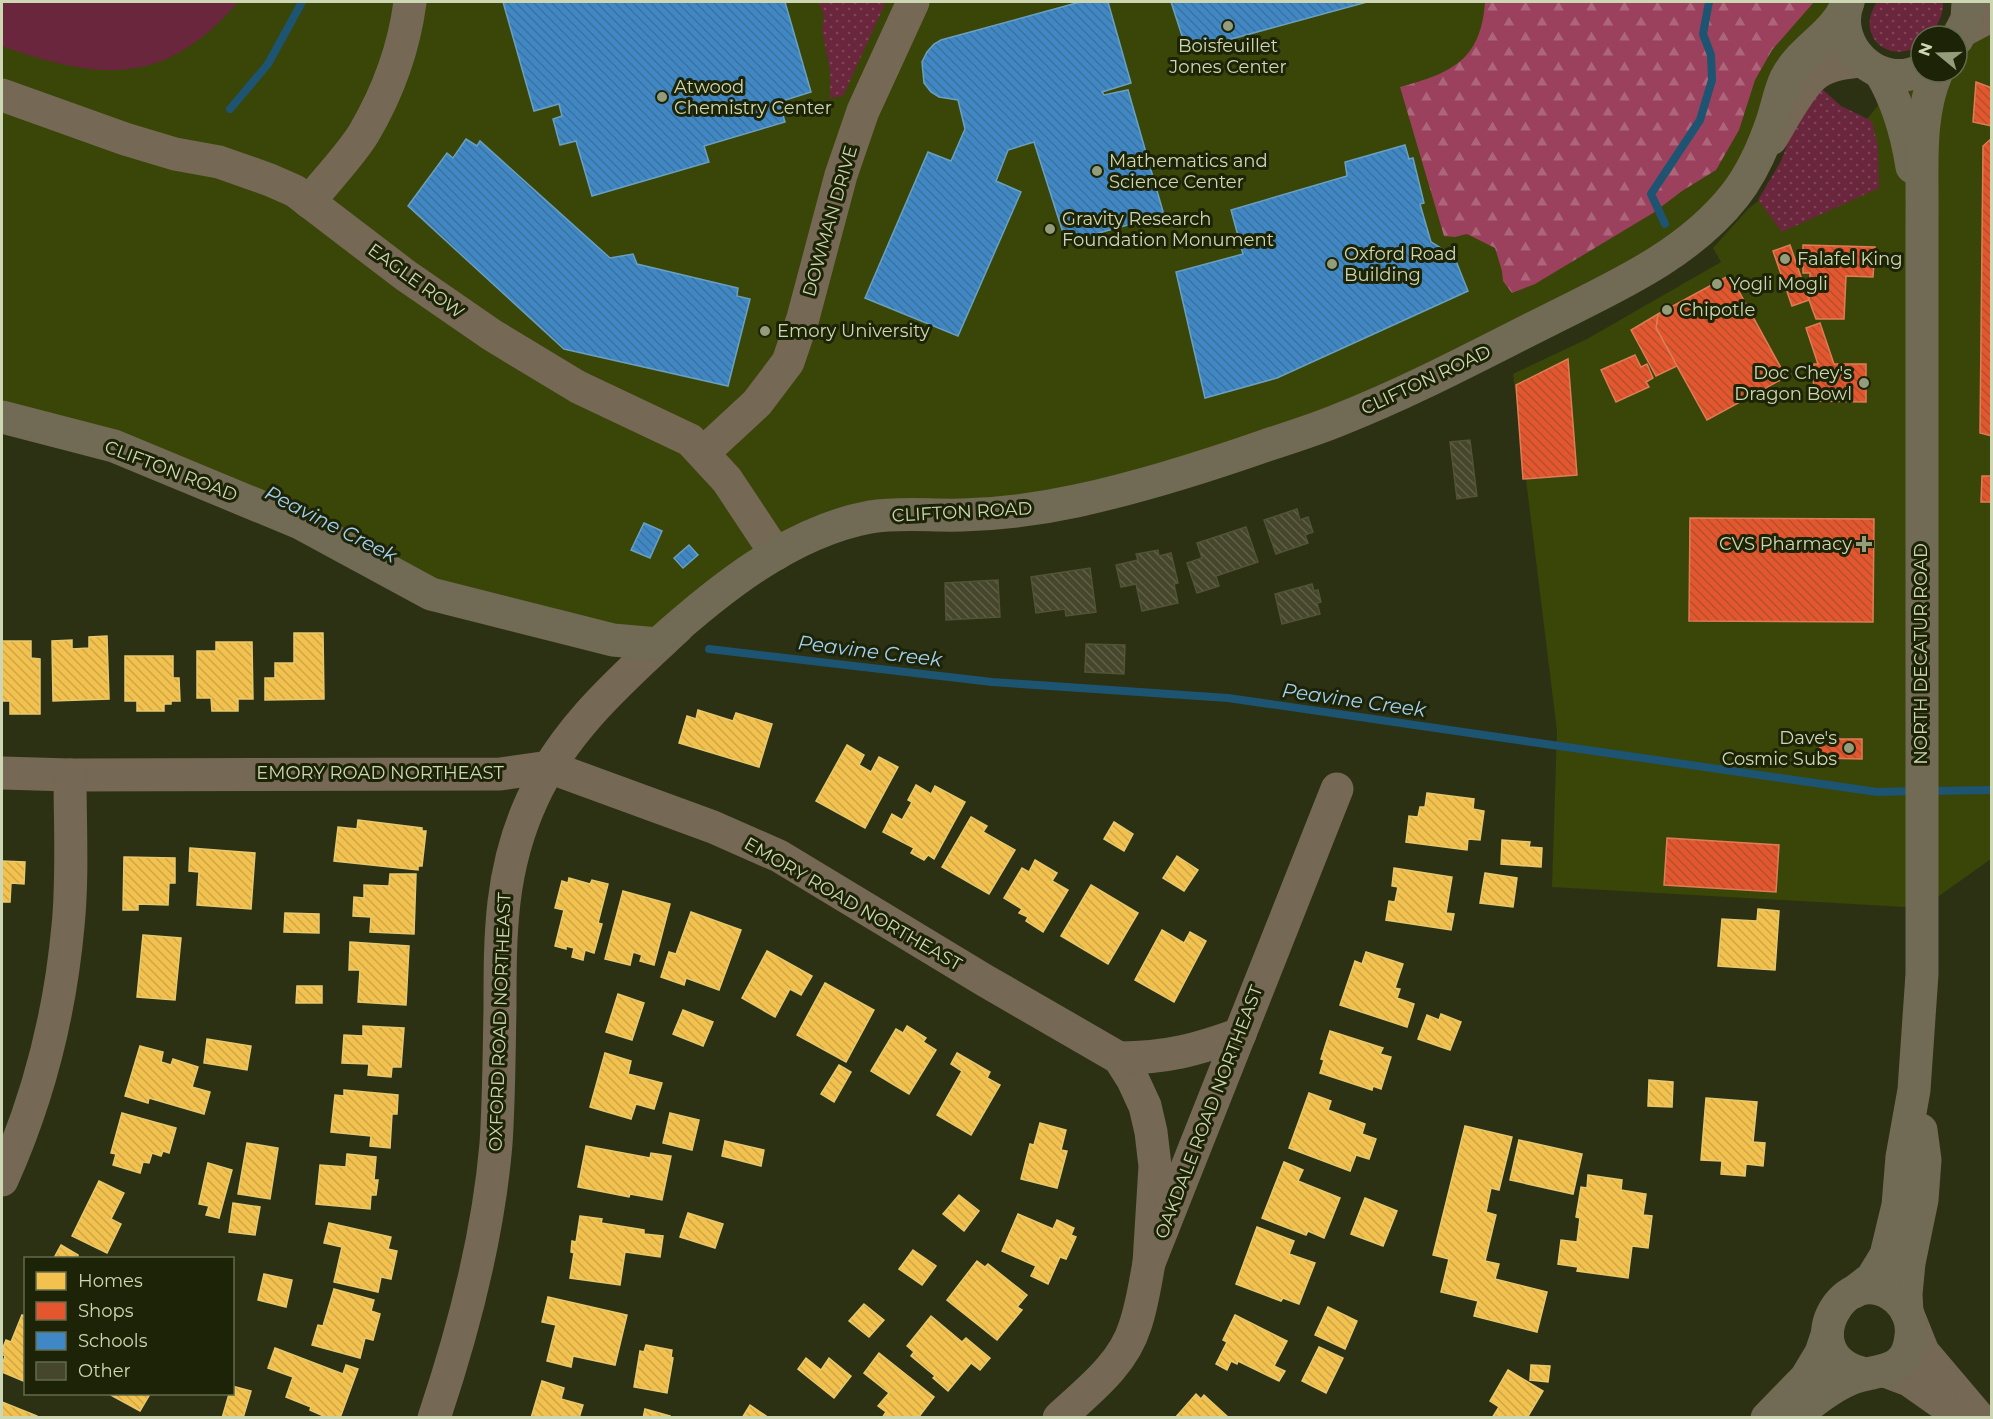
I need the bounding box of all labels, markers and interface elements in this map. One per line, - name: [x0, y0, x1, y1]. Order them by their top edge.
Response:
- marker: Boisfeuillet Jones Center: [1221, 19, 1235, 33]
- north arrow: [1909, 24, 1969, 84]
- place label: Boisfeuillet Jones Center: [1168, 35, 1287, 78]
- text: N: [1914, 40, 1936, 58]
- place label: Atwood Chemistry Center: [674, 76, 832, 119]
- marker: Atwood Chemistry Center: [655, 90, 669, 104]
- street label: DOWMAN DRIVE: [798, 143, 862, 299]
- place label: Mathematics and Science Center: [1109, 150, 1268, 193]
- marker: Mathematics and Science Center: [1090, 164, 1104, 178]
- place label: Gravity Research Foundation Monument: [1062, 208, 1274, 251]
- marker: Gravity Research Foundation Monument: [1043, 222, 1057, 236]
- street label: EAGLE ROW: [364, 239, 468, 323]
- place label: Oxford Road Building: [1344, 243, 1457, 286]
- place label: Falafel King: [1797, 248, 1903, 270]
- marker: Falafel King: [1778, 252, 1792, 266]
- marker: Oxford Road Building: [1325, 257, 1339, 271]
- place label: Yogli Mogli: [1729, 273, 1828, 295]
- marker: Yogli Mogli: [1710, 277, 1724, 291]
- place label: Chipotle: [1679, 299, 1755, 321]
- marker: Chipotle: [1660, 303, 1674, 317]
- place label: Emory University: [777, 320, 930, 342]
- marker: Emory University: [758, 324, 772, 338]
- street label: CLIFTON ROAD: [1358, 340, 1494, 420]
- place label: Doc Chey's Dragon Bowl: [1734, 362, 1852, 405]
- marker: Doc Chey's Dragon Bowl: [1857, 376, 1871, 390]
- street label: CLIFTON ROAD: [101, 436, 241, 506]
- water label: Peavine Creek: [261, 480, 402, 568]
- street label: CLIFTON ROAD: [891, 497, 1033, 527]
- place label: CVS Pharmacy: [1719, 533, 1852, 555]
- marker: CVS Pharmacy: [1857, 537, 1871, 551]
- street label: NORTH DECATUR ROAD: [1910, 543, 1932, 765]
- water label: Peavine Creek: [797, 630, 945, 672]
- water label: Peavine Creek: [1281, 678, 1429, 722]
- place label: Dave's Cosmic Subs: [1722, 727, 1837, 770]
- marker: Dave's Cosmic Subs: [1842, 741, 1856, 755]
- street label: EMORY ROAD NORTHEAST: [256, 762, 504, 784]
- street label: EMORY ROAD NORTHEAST: [740, 833, 966, 976]
- street label: OXFORD ROAD NORTHEAST: [484, 891, 516, 1152]
- street label: OAKDALE ROAD NORTHEAST: [1150, 982, 1268, 1242]
- legend: [24, 1257, 234, 1395]
- text: Homes: [78, 1270, 143, 1292]
- text: Shops: [78, 1300, 134, 1322]
- text: Schools: [78, 1330, 148, 1352]
- text: Other: [78, 1360, 131, 1382]

